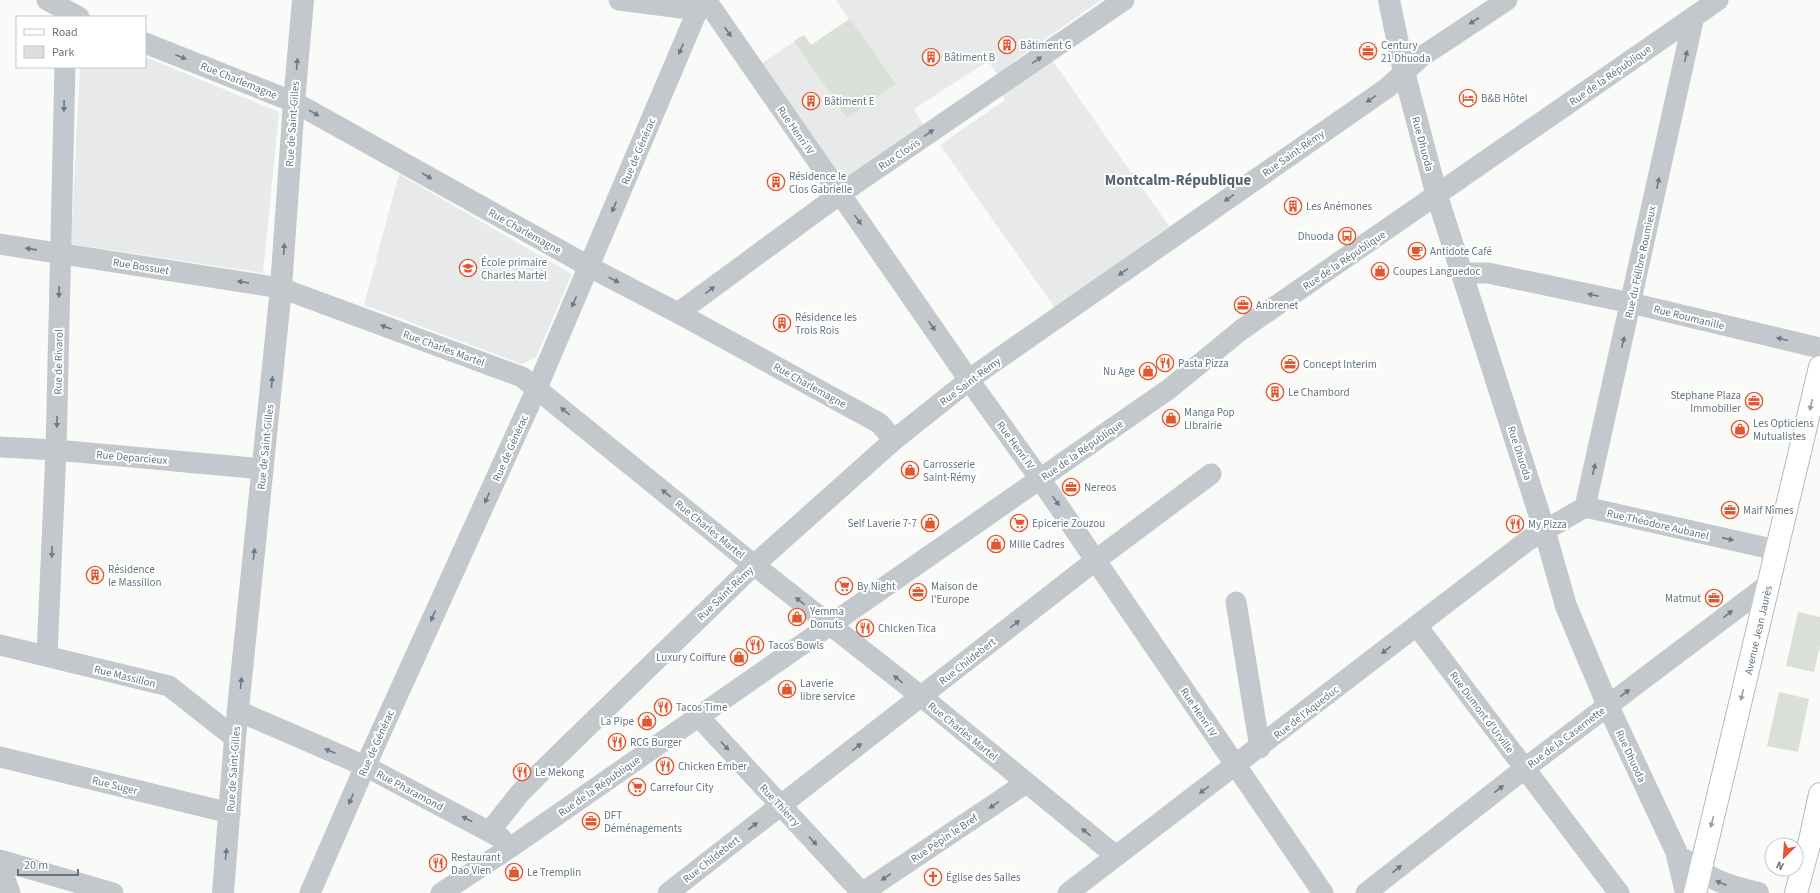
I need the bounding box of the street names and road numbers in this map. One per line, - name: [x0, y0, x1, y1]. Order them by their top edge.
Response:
- street label: Rue de la République: [1566, 41, 1655, 109]
- street label: Rue Charlemagne: [198, 58, 280, 103]
- street label: Rue de Saint-Gilles: [282, 80, 303, 167]
- street label: Rue Henri IV: [773, 103, 818, 158]
- street label: Rue de Générac: [618, 115, 659, 187]
- street label: Rue Dhuoda: [1408, 115, 1437, 173]
- street label: Rue Saint-Rémy: [1259, 126, 1327, 180]
- street label: Rue Clovis: [875, 135, 923, 174]
- street label: Rue Charlemagne: [485, 205, 564, 258]
- street label: Rue du Félibre Roumieux: [1621, 205, 1660, 319]
- street label: Rue de la République: [1300, 227, 1389, 294]
- street label: Rue Bossuet: [112, 255, 170, 278]
- street label: Rue Roumanille: [1652, 301, 1726, 334]
- street label: Rue Charles Martel: [401, 327, 487, 370]
- street label: Rue de Rivarol: [50, 329, 67, 395]
- street label: Rue Saint-Rémy: [937, 354, 1004, 409]
- street label: Rue Charlemagne: [770, 359, 849, 412]
- street label: Rue de Saint-Gilles: [254, 403, 277, 491]
- street label: Rue de Générac: [489, 412, 532, 484]
- street label: Rue de la République: [1038, 416, 1127, 484]
- street label: Rue Henri IV: [993, 418, 1038, 473]
- street label: Rue Dhuoda: [1504, 424, 1535, 482]
- street label: Rue Deparcieux: [96, 447, 168, 468]
- street label: Rue Charles Martel: [672, 497, 748, 562]
- street label: Rue Théodore Aubanel: [1605, 505, 1711, 544]
- street label: Rue Saint-Rémy: [694, 563, 757, 624]
- street label: Avenue Jean Jaurès: [1741, 584, 1776, 676]
- street label: Rue Childebert: [936, 634, 999, 688]
- street label: Rue Massillon: [93, 662, 157, 691]
- street label: Rue Dumont d'Urville: [1446, 668, 1518, 757]
- street label: Rue de l'Aqueduc: [1270, 682, 1342, 743]
- street label: Rue Henri IV: [1177, 685, 1221, 740]
- street label: Rue Charles Martel: [925, 699, 1001, 764]
- street label: Rue de la Casernette: [1524, 703, 1609, 772]
- street label: Rue de Générac: [355, 707, 398, 779]
- street label: Rue de Saint-Gilles: [223, 725, 244, 812]
- street label: Rue Dhuoda: [1612, 728, 1649, 785]
- street label: Rue de la République: [555, 752, 644, 820]
- street label: Rue Pharamond: [374, 766, 446, 814]
- street label: Rue Suger: [91, 773, 139, 798]
- street label: Rue Thierry: [756, 781, 803, 830]
- street label: Rue Pépin le Bref: [908, 810, 981, 866]
- street label: Rue Childebert: [680, 832, 743, 886]

